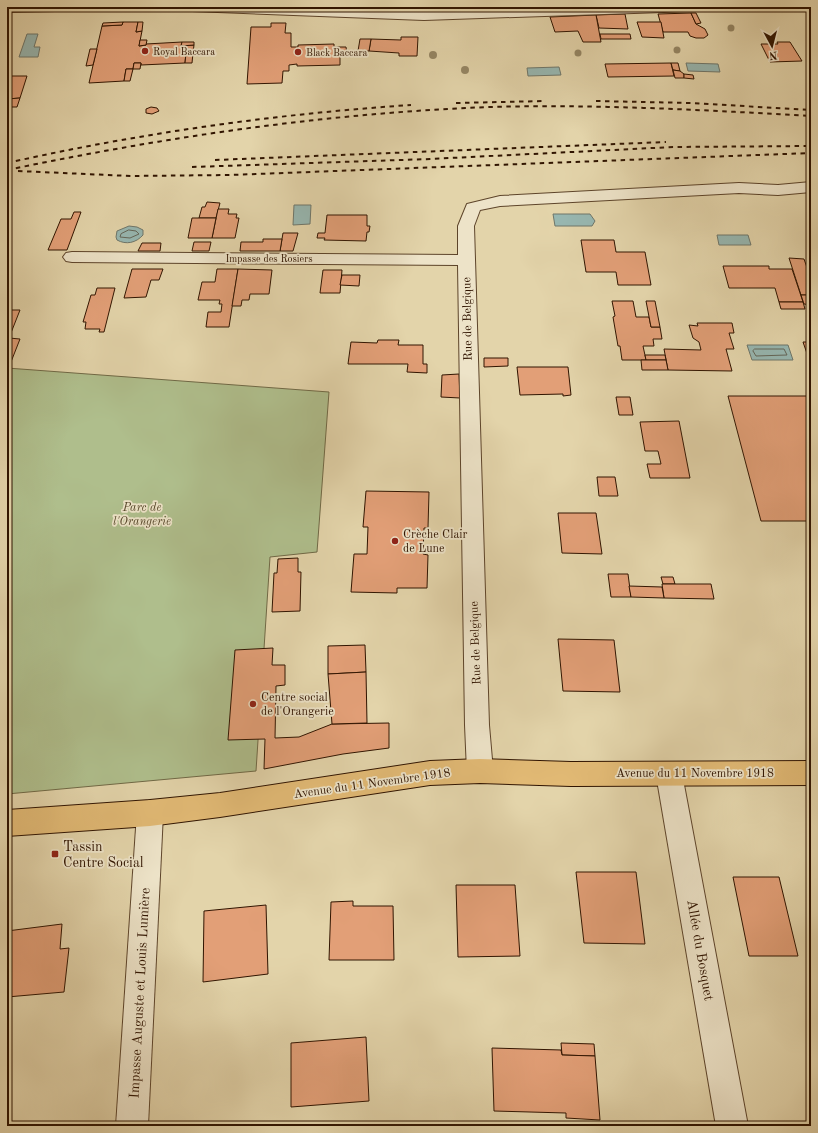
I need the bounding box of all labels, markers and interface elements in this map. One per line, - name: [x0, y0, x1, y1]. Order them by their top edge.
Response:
- north arrow: [752, 26, 792, 66]
- marker: Royal Baccara: [140, 46, 150, 56]
- place label: Royal Baccara: [153, 47, 215, 57]
- marker: Black Baccara: [293, 47, 303, 57]
- place label: Black Baccara: [306, 48, 368, 58]
- text: N: [768, 48, 778, 60]
- street label: Impasse des Rosiers: [225, 254, 313, 264]
- street label: Rue de Belgique: [461, 277, 475, 361]
- park label: Parc de l'Orangerie: [113, 502, 171, 528]
- place label: Crèche Clair de Lune: [403, 529, 468, 555]
- marker: Crèche Clair de Lune: [390, 536, 400, 546]
- street label: Rue de Belgique: [469, 600, 483, 685]
- place label: Centre social de l'Orangerie: [261, 692, 334, 718]
- marker: Centre social de l'Orangerie: [248, 699, 258, 709]
- street label: Avenue du 11 Novembre 1918: [293, 767, 451, 801]
- street label: Avenue du 11 Novembre 1918: [616, 768, 774, 780]
- place label: Tassin Centre Social: [63, 840, 144, 870]
- marker: Tassin Centre Social: [50, 849, 60, 859]
- street label: Impasse Auguste et Louis Lumière: [127, 887, 153, 1099]
- street label: Allée du Bosquet: [684, 899, 716, 1002]

